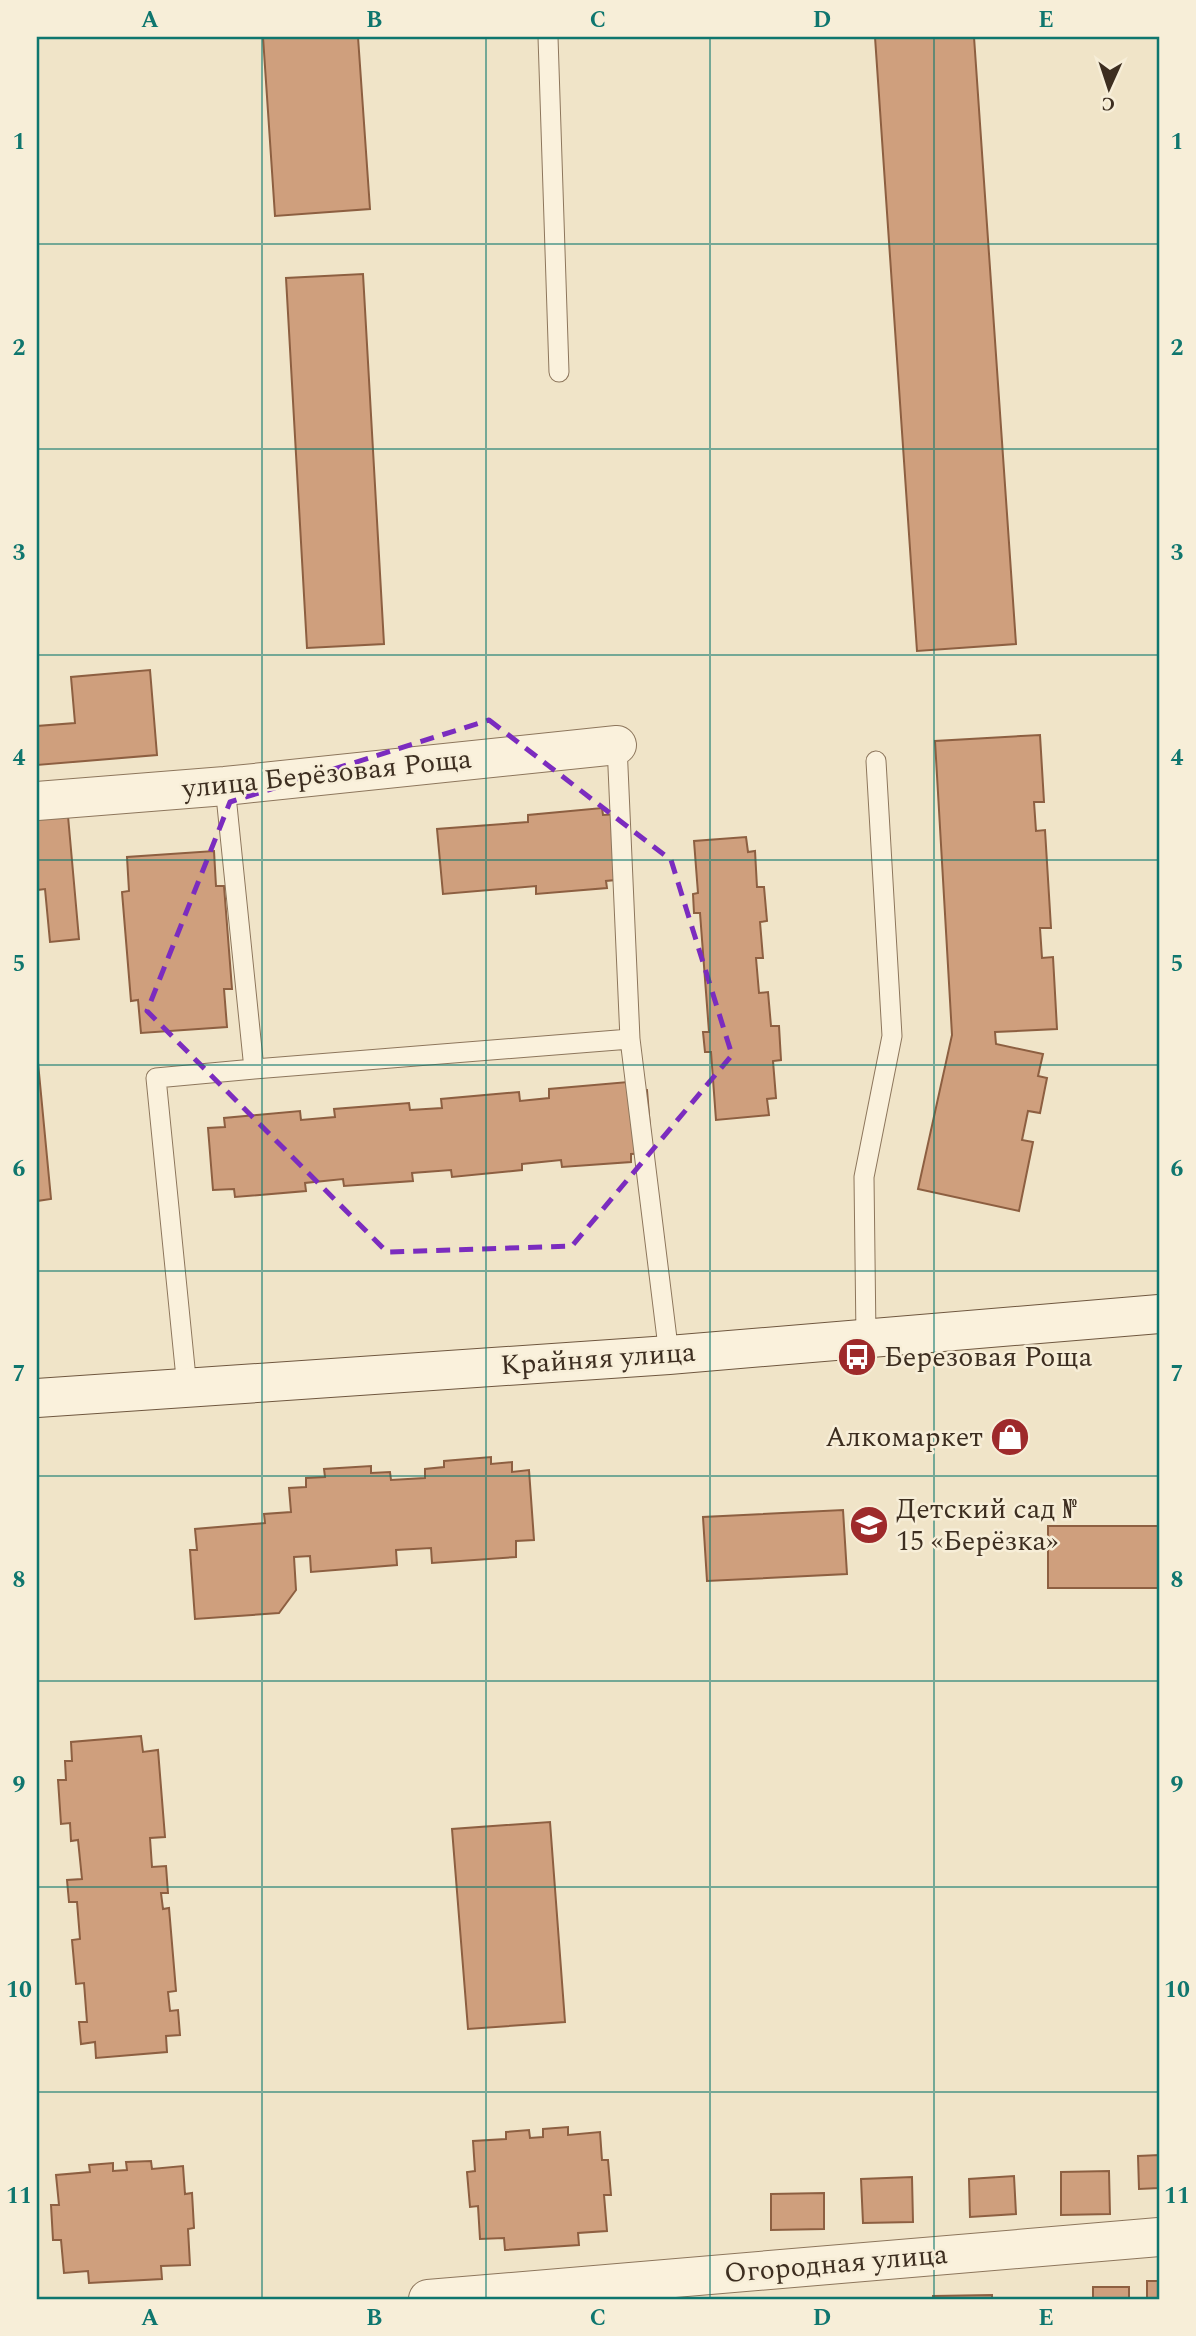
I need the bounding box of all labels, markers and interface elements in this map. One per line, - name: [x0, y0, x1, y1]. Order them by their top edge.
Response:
- text: A: [141, 3, 159, 38]
- text: B: [366, 3, 382, 38]
- text: C: [590, 3, 606, 38]
- text: D: [813, 3, 831, 38]
- text: E: [1038, 3, 1054, 38]
- north arrow: [1074, 52, 1144, 122]
- text: С: [1101, 89, 1116, 118]
- text: 1: [13, 125, 25, 160]
- text: 1: [1171, 125, 1183, 160]
- text: 2: [13, 331, 26, 366]
- text: 2: [1171, 331, 1184, 366]
- text: 3: [13, 536, 26, 571]
- text: 3: [1171, 536, 1184, 571]
- street label: улица Берёзовая Роща: [179, 737, 474, 811]
- text: 4: [13, 741, 26, 776]
- text: 4: [1171, 741, 1184, 776]
- text: 5: [13, 947, 25, 982]
- text: 5: [1171, 947, 1183, 982]
- text: 6: [13, 1152, 26, 1187]
- text: 6: [1171, 1152, 1184, 1187]
- street label: Крайняя улица: [499, 1331, 697, 1387]
- bus stop icon: Березовая Роща: [836, 1336, 878, 1378]
- place label: Березовая Роща: [884, 1336, 1093, 1379]
- text: 7: [13, 1357, 25, 1392]
- text: 7: [1171, 1357, 1183, 1392]
- place label: Алкомаркет: [825, 1416, 983, 1459]
- shop icon: Алкомаркет: [989, 1416, 1031, 1458]
- place label: Детский сад № 15 «Берёзка»: [896, 1488, 1077, 1563]
- school or university icon: Детский сад № 15 «Берёзка»: [848, 1504, 890, 1546]
- text: 8: [13, 1563, 25, 1598]
- text: 8: [1171, 1563, 1183, 1598]
- text: 9: [13, 1768, 26, 1803]
- text: 9: [1171, 1768, 1184, 1803]
- text: 10: [6, 1973, 32, 2008]
- text: 10: [1164, 1973, 1190, 2008]
- text: 11: [6, 2179, 32, 2214]
- text: 11: [1164, 2179, 1190, 2214]
- street label: Огородная улица: [722, 2233, 950, 2295]
- text: A: [141, 2301, 159, 2336]
- text: B: [366, 2301, 382, 2336]
- text: C: [590, 2301, 606, 2336]
- text: D: [813, 2301, 831, 2336]
- text: E: [1038, 2301, 1054, 2336]

